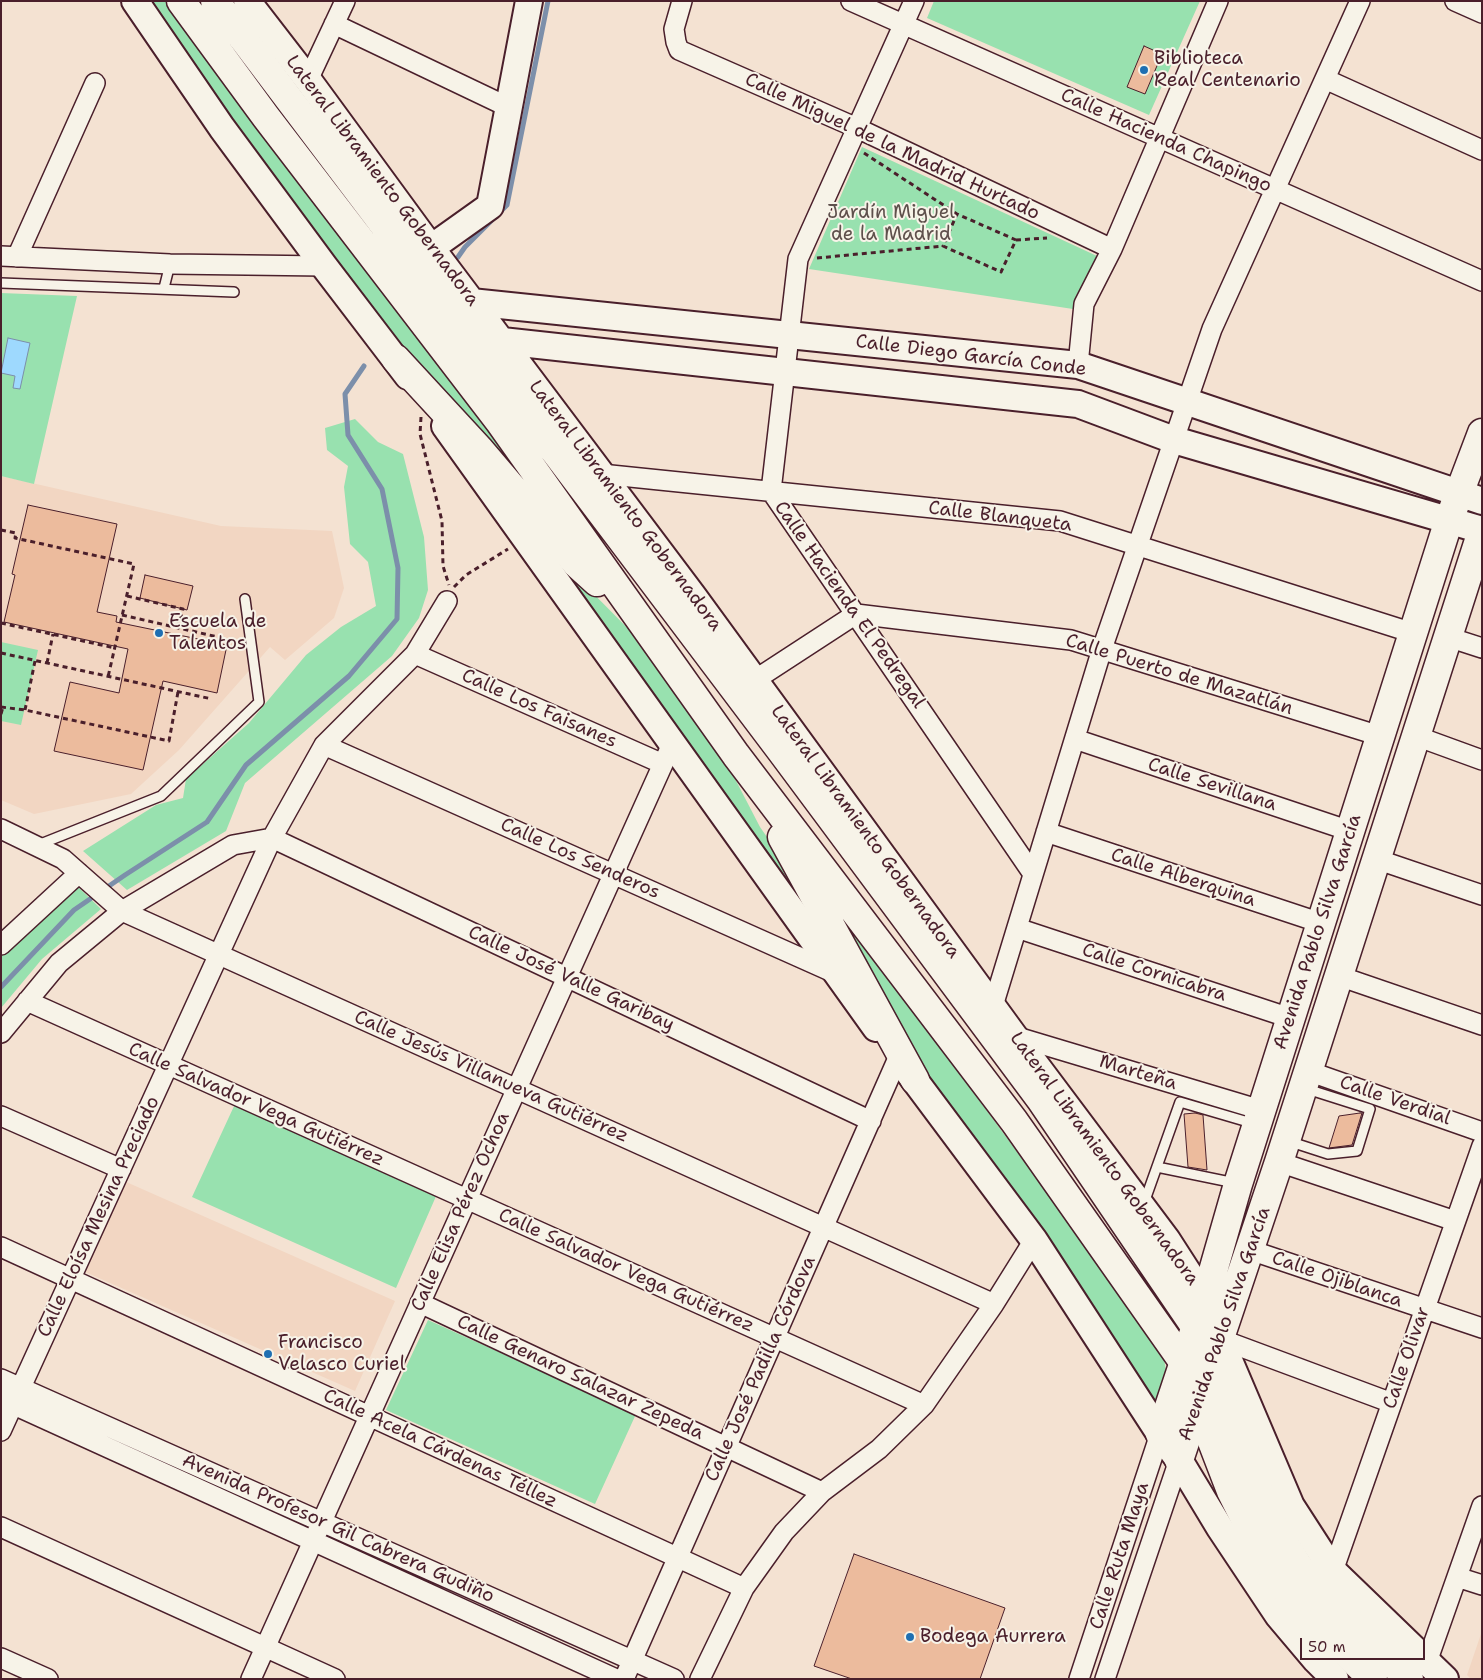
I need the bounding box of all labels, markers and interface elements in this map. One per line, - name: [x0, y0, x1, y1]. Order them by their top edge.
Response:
- place label: Biblioteca Real Centenario: [1154, 48, 1301, 92]
- street label: Lateral Libramiento Gobernadora: [280, 51, 484, 311]
- marker: Biblioteca Real Centenario: [1138, 64, 1150, 76]
- street label: Calle Miguel de la Madrid Hurtado: [741, 68, 1043, 226]
- street label: Calle Hacienda Chapingo: [1057, 84, 1275, 198]
- park label: Jardín Miguel de la Madrid: [827, 202, 955, 246]
- street label: Calle Diego García Conde: [854, 331, 1088, 381]
- street label: Lateral Libramiento Gobernadora: [523, 376, 727, 636]
- street label: Calle Hacienda El Pedregal: [769, 497, 929, 713]
- street label: Calle Blanqueta: [927, 497, 1073, 537]
- place label: Escuela de Talentos: [169, 611, 267, 655]
- marker: Escuela de Talentos: [153, 627, 165, 639]
- street label: Calle Puerto de Mazatlán: [1063, 630, 1295, 720]
- street label: Calle Los Faisanes: [458, 665, 620, 753]
- street label: Lateral Libramiento Gobernadora: [765, 701, 965, 963]
- street label: Calle Sevillana: [1145, 753, 1279, 817]
- street label: Avenida Pablo Silva García: [1269, 811, 1367, 1053]
- street label: Calle Los Senderos: [497, 814, 663, 904]
- street label: Calle Alberquina: [1108, 844, 1258, 912]
- street label: Calle José Valle Garibay: [464, 921, 678, 1037]
- street label: Calle Cornicabra: [1079, 939, 1229, 1007]
- street label: Calle Jesús Villanueva Gutiérrez: [350, 1006, 632, 1148]
- street label: Lateral Libramiento Gobernadora: [1004, 1028, 1204, 1290]
- street label: Calle Salvador Vega Gutiérrez: [125, 1038, 387, 1172]
- street label: Marteña: [1096, 1050, 1180, 1096]
- street label: Calle Verdial: [1336, 1071, 1454, 1131]
- street label: Calle Eloísa Mesina Preciado: [33, 1093, 165, 1341]
- street label: Calle Elisa Pérez Ochoa: [407, 1109, 515, 1315]
- street label: Calle Salvador Vega Gutiérrez: [495, 1204, 757, 1338]
- street label: Avenida Pablo Silva García: [1174, 1204, 1276, 1444]
- street label: Calle Ojiblanca: [1269, 1247, 1405, 1313]
- street label: Calle José Padilla Córdova: [701, 1253, 821, 1485]
- street label: Calle Olivar: [1379, 1304, 1435, 1412]
- street label: Calle Genaro Salazar Zepeda: [453, 1311, 707, 1445]
- place label: Francisco Velasco Curiel: [278, 1332, 405, 1376]
- marker: Francisco Velasco Curiel: [262, 1348, 274, 1360]
- street label: Calle Acela Cárdenas Téllez: [319, 1385, 561, 1513]
- street label: Avenida Profesor Gil Cabrera Gudiño: [178, 1450, 498, 1608]
- street label: Calle Ruta Maya: [1085, 1479, 1155, 1633]
- place label: Bodega Aurrera: [920, 1626, 1066, 1648]
- scale bar: [1303, 1628, 1428, 1660]
- marker: Bodega Aurrera: [904, 1631, 916, 1643]
- text: 50 m: [1308, 1637, 1346, 1657]

